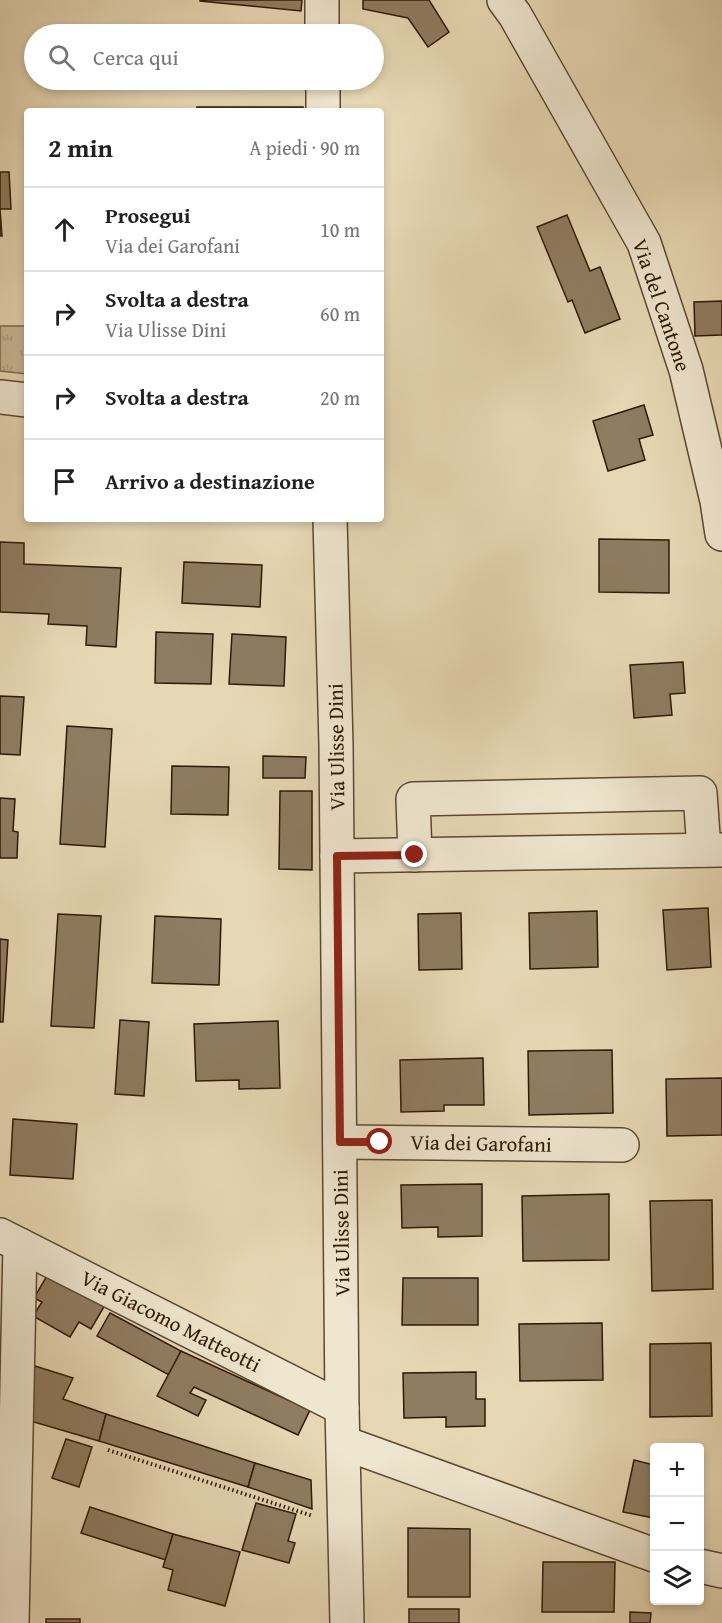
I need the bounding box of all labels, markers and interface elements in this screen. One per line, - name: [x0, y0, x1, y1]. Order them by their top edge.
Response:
- search box: [24, 24, 384, 90]
- icon: search: [45, 41, 78, 74]
- text: Cerca qui: [93, 41, 179, 73]
- text: 2 min: [48, 128, 113, 167]
- text: A piedi · 90 m: [249, 133, 360, 162]
- text: Prosegui: [105, 199, 191, 231]
- icon: ahead: [48, 213, 81, 246]
- text: 10 m: [320, 215, 360, 244]
- text: Via dei Garofani: [105, 231, 240, 260]
- street label: Via del Cantone: [625, 234, 699, 376]
- text: Svolta a destra: [105, 283, 249, 315]
- icon: right: [48, 297, 81, 330]
- text: 60 m: [320, 299, 360, 328]
- text: Via Ulisse Dini: [105, 315, 226, 344]
- icon: right: [48, 381, 81, 414]
- text: Svolta a destra: [105, 381, 249, 413]
- text: 20 m: [320, 383, 360, 412]
- icon: arrive: [48, 465, 81, 498]
- text: Arrivo a destinazione: [105, 465, 315, 497]
- street label: Via Ulisse Dini: [319, 683, 353, 811]
- route end: [401, 841, 427, 867]
- street label: Via dei Garofani: [410, 1126, 552, 1160]
- route start: [366, 1128, 392, 1154]
- street label: Via Ulisse Dini: [324, 1169, 358, 1297]
- street label: Via Giacomo Matteotti: [76, 1262, 266, 1380]
- map controls: [650, 1443, 704, 1605]
- button: +: [650, 1443, 704, 1497]
- button: −: [650, 1497, 704, 1551]
- button: layers: [650, 1551, 704, 1605]

